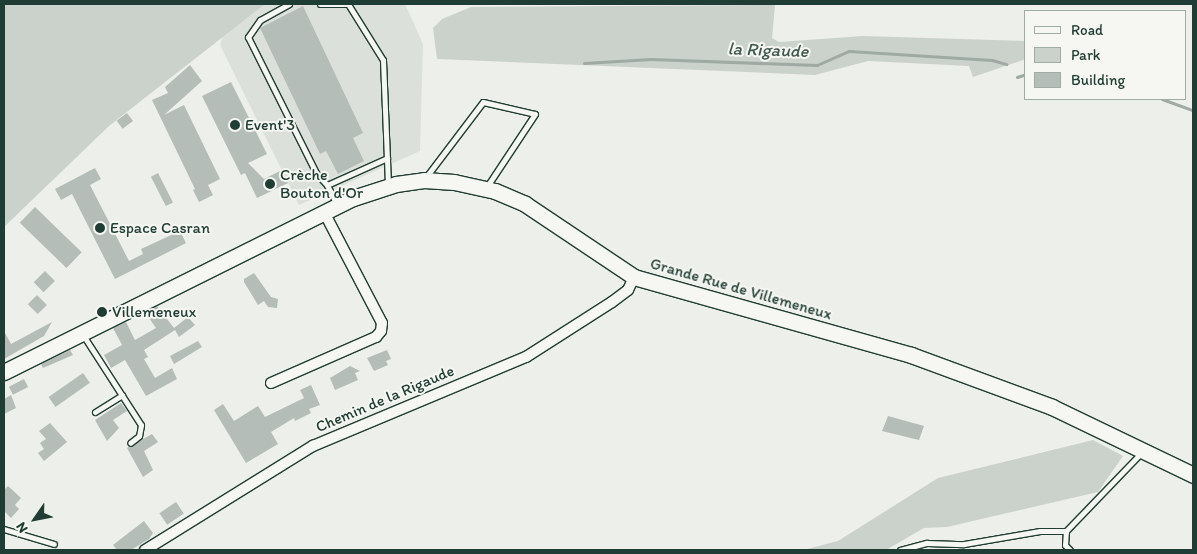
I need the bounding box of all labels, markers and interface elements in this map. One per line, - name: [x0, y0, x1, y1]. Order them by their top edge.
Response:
- legend: [1024, 10, 1187, 100]
- text: Road: [1071, 21, 1103, 39]
- water label: la Rigaude: [727, 38, 809, 62]
- text: Park: [1071, 46, 1101, 64]
- text: Building: [1071, 71, 1125, 89]
- place label: Event'3: [245, 115, 295, 135]
- marker: Event'3: [229, 119, 241, 131]
- place label: Crèche Bouton d'Or: [280, 165, 363, 203]
- marker: Crèche Bouton d'Or: [264, 178, 276, 190]
- place label: Espace Casran: [110, 218, 210, 238]
- marker: Espace Casran: [94, 222, 106, 234]
- street label: Grande Rue de Villemeneux: [648, 254, 834, 324]
- place label: Villemeneux: [112, 302, 196, 322]
- marker: Villemeneux: [96, 306, 108, 318]
- street label: Chemin de la Rigaude: [313, 361, 457, 437]
- north arrow: [10, 494, 60, 544]
- text: N: [12, 519, 32, 536]

